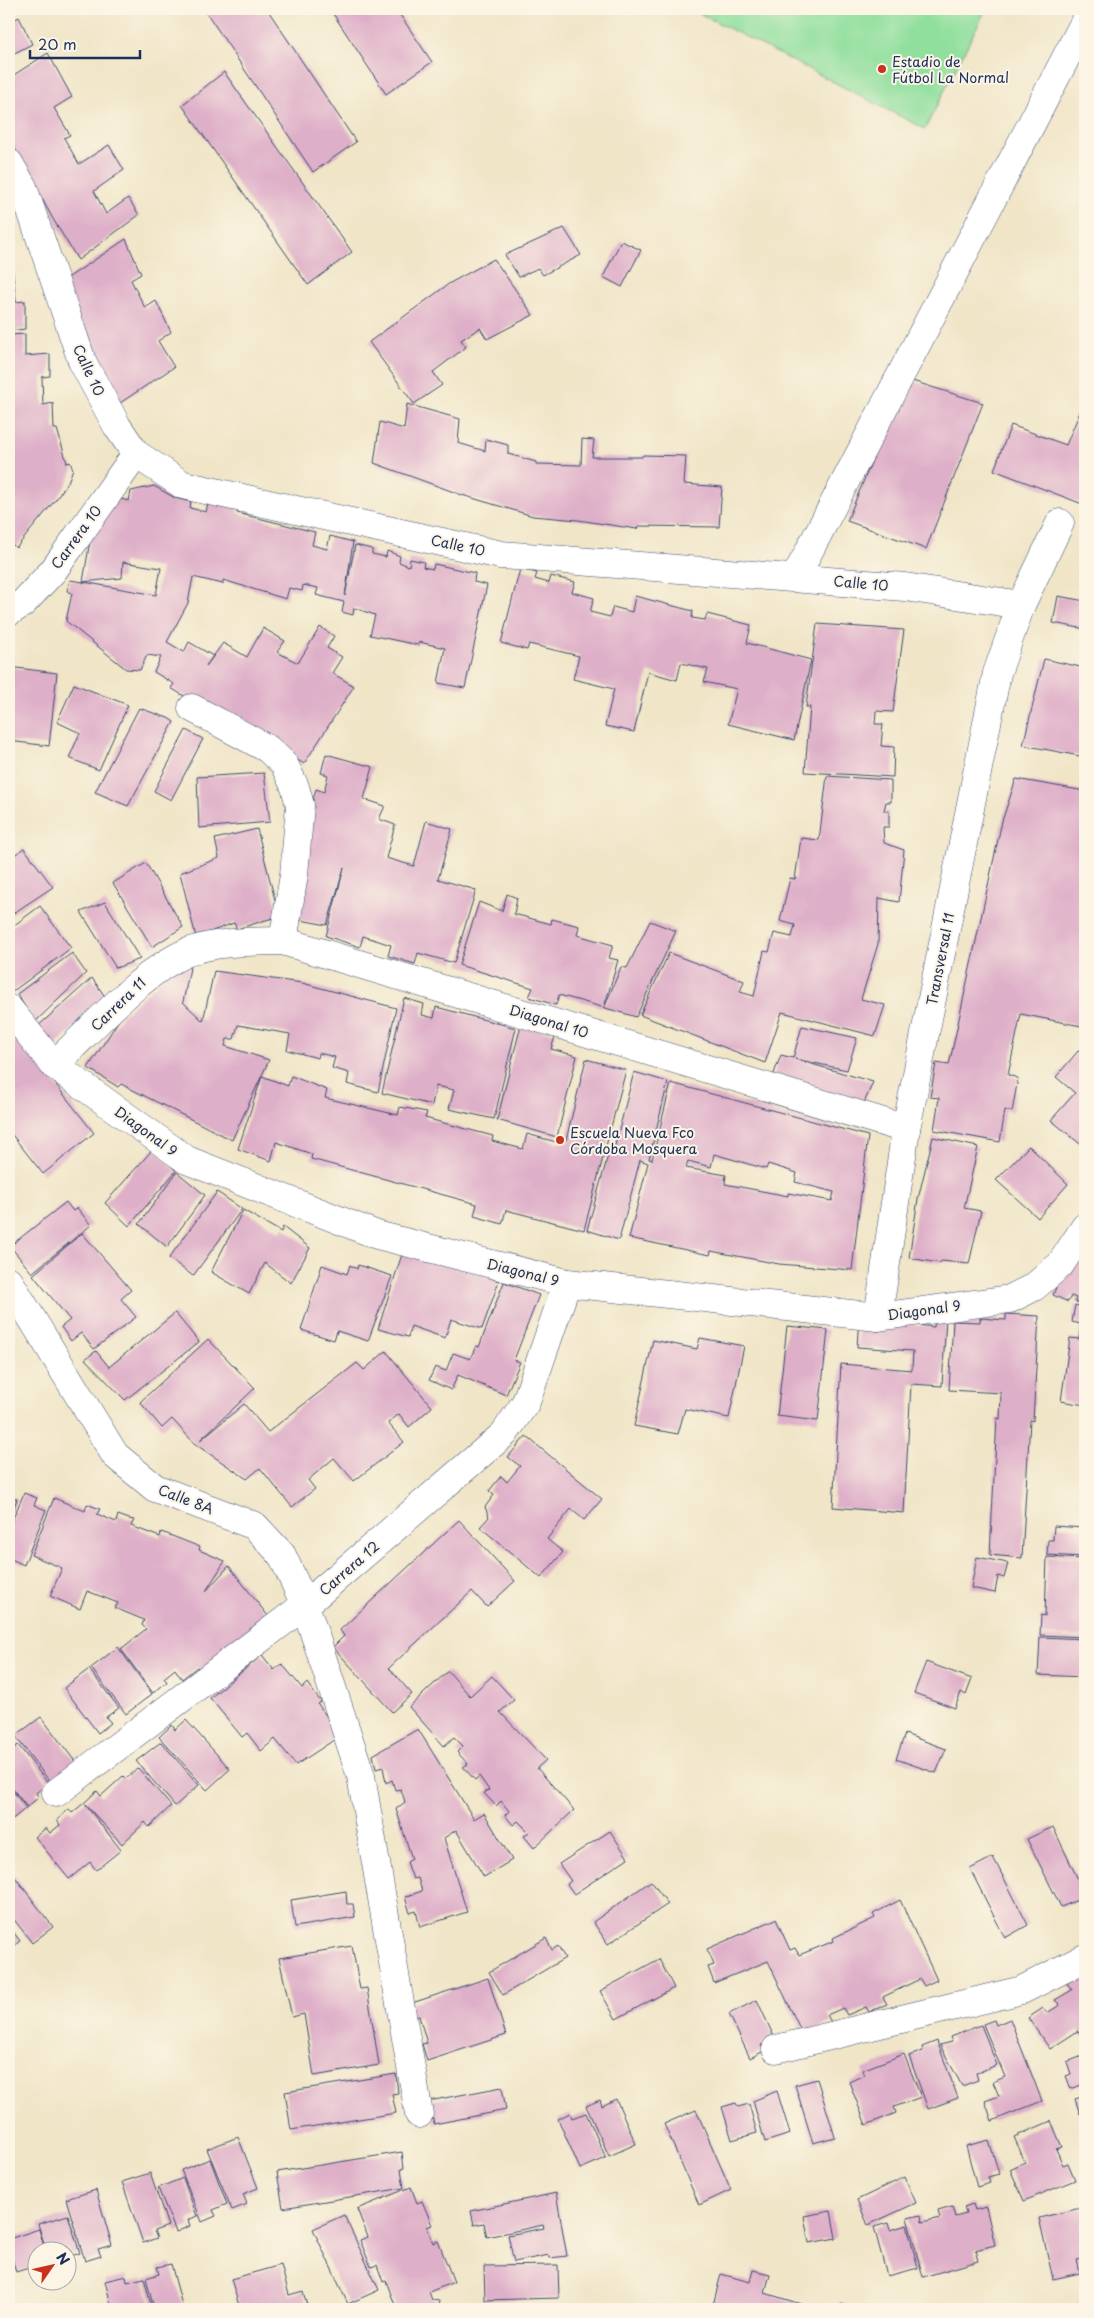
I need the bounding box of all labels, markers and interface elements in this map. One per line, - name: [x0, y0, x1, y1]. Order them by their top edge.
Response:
- scale bar: [30, 28, 140, 60]
- text: 20 m: [38, 32, 77, 55]
- place label: Estadio de Fútbol La Normal: [892, 51, 1009, 88]
- marker: Estadio de Fútbol La Normal: [876, 63, 888, 75]
- street label: Calle 10: [68, 341, 110, 399]
- street label: Carrera 10: [46, 501, 106, 573]
- street label: Calle 10: [429, 529, 487, 561]
- street label: Calle 10: [833, 570, 889, 596]
- street label: Transversal 11: [921, 911, 959, 1007]
- street label: Carrera 11: [86, 972, 150, 1036]
- street label: Diagonal 10: [507, 999, 591, 1043]
- street label: Diagonal 9: [110, 1101, 182, 1161]
- place label: Escuela Nueva Fco Córdoba Mosquera: [570, 1122, 697, 1159]
- marker: Escuela Nueva Fco Córdoba Mosquera: [554, 1134, 566, 1146]
- street label: Diagonal 9: [485, 1253, 561, 1291]
- street label: Diagonal 9: [886, 1294, 962, 1326]
- street label: Calle 8A: [155, 1479, 217, 1519]
- street label: Carrera 12: [314, 1536, 384, 1600]
- north arrow: [28, 2240, 78, 2290]
- text: N: [51, 2248, 75, 2269]

